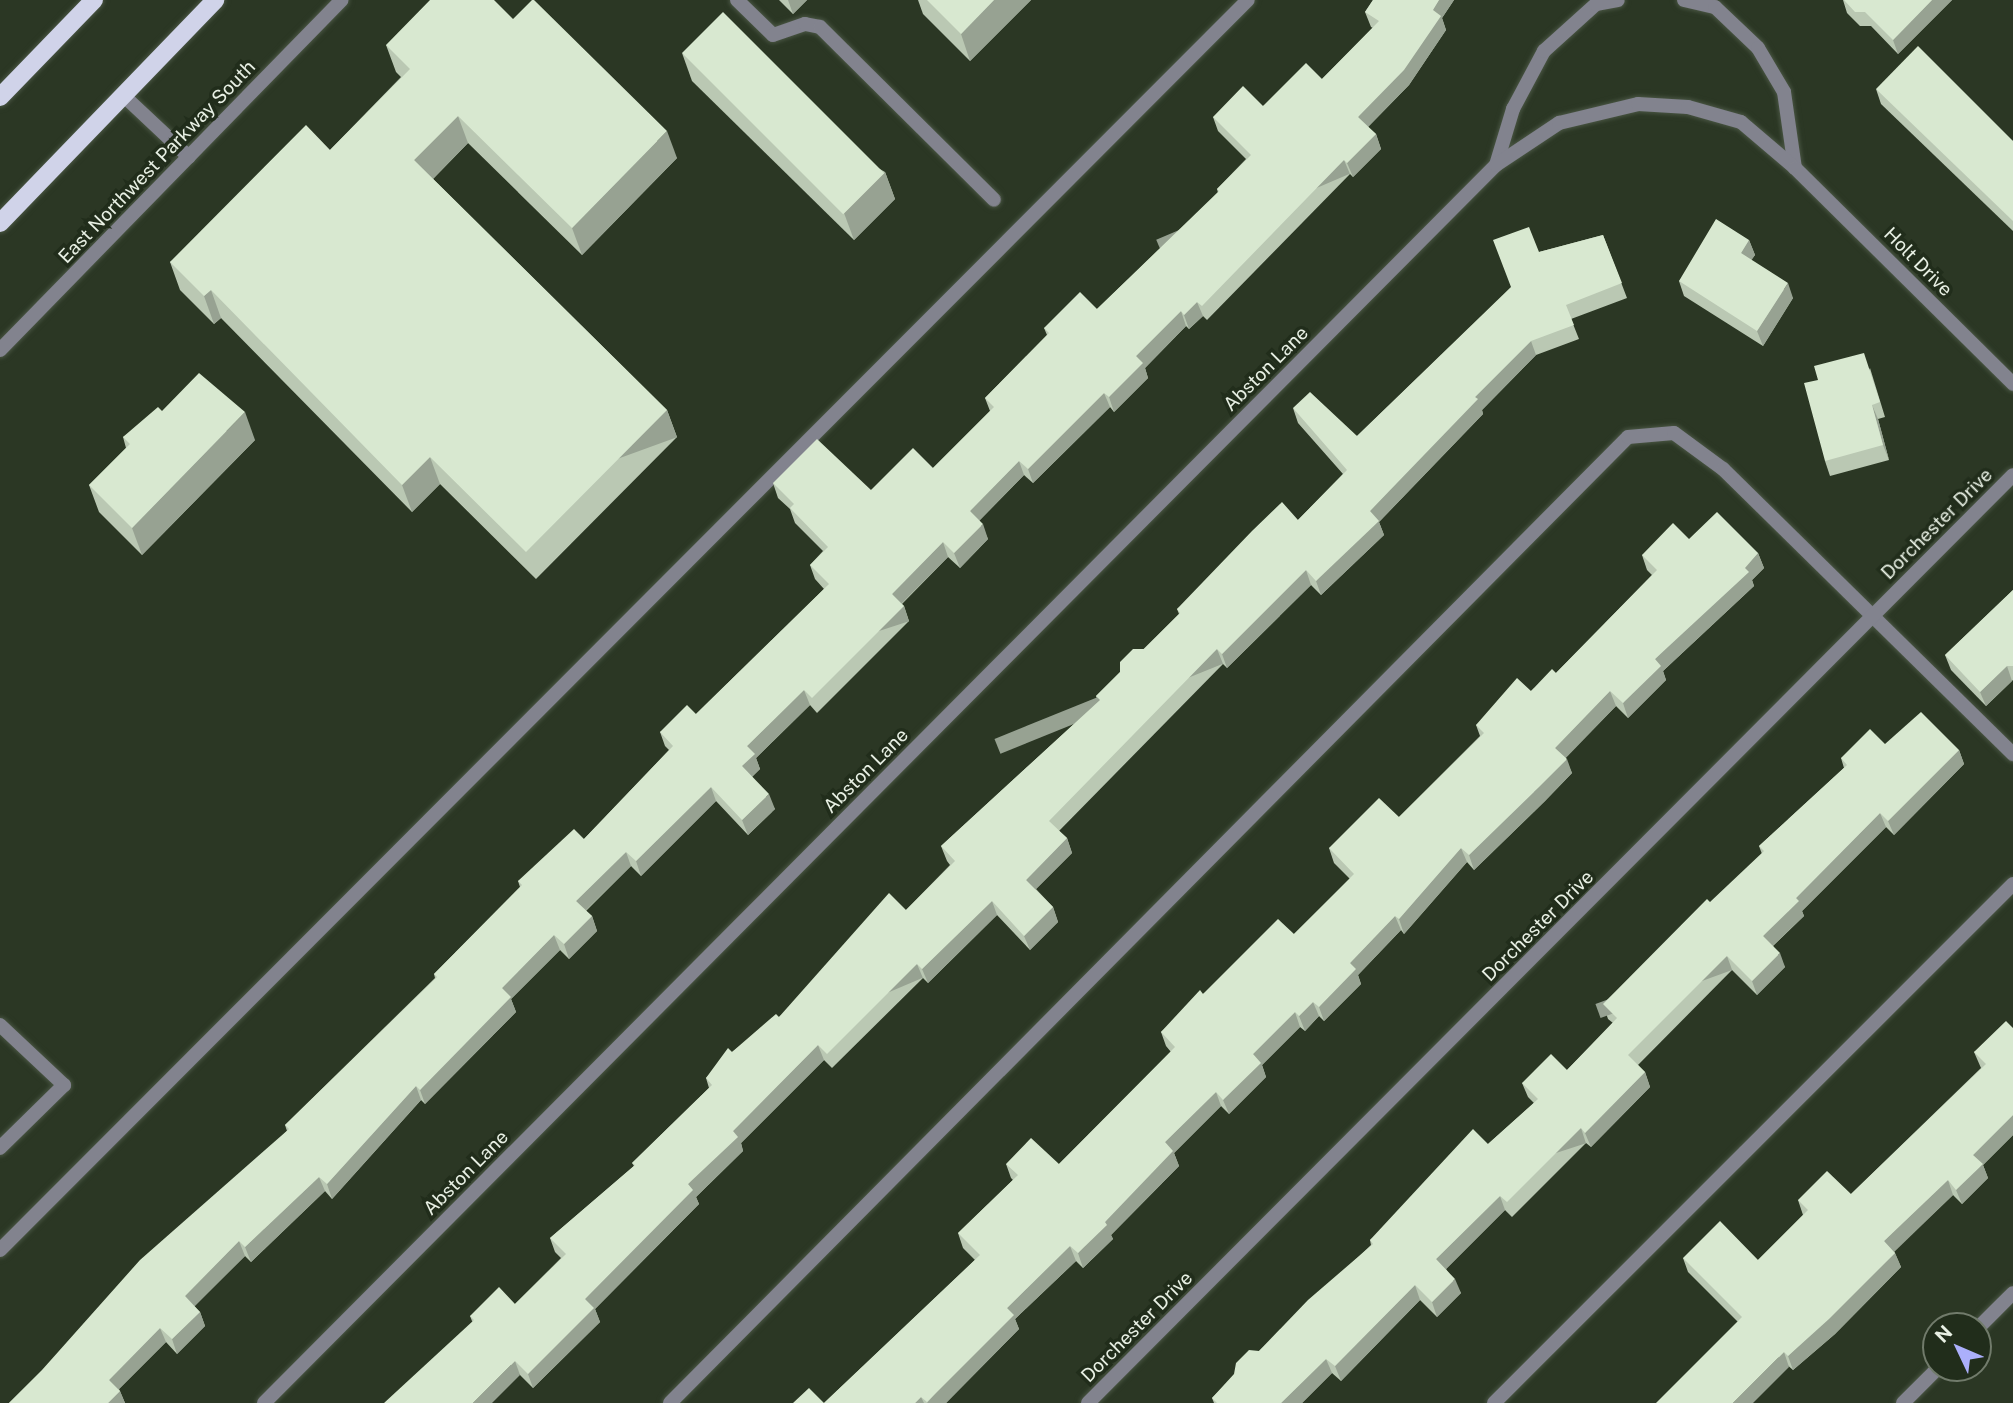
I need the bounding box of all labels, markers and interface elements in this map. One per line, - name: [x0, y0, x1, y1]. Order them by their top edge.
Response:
- street label: East Northwest Parkway South: [54, 56, 260, 268]
- street label: Holt Drive: [1879, 223, 1957, 301]
- street label: Abston Lane: [1219, 322, 1313, 416]
- street label: Dorchester Drive: [1877, 464, 1997, 584]
- street label: Abston Lane: [819, 724, 913, 818]
- street label: Dorchester Drive: [1478, 866, 1598, 986]
- street label: Abston Lane: [419, 1126, 513, 1220]
- street label: Dorchester Drive: [1077, 1267, 1197, 1387]
- north arrow: [1922, 1312, 1992, 1382]
- text: N: [1930, 1321, 1956, 1347]

